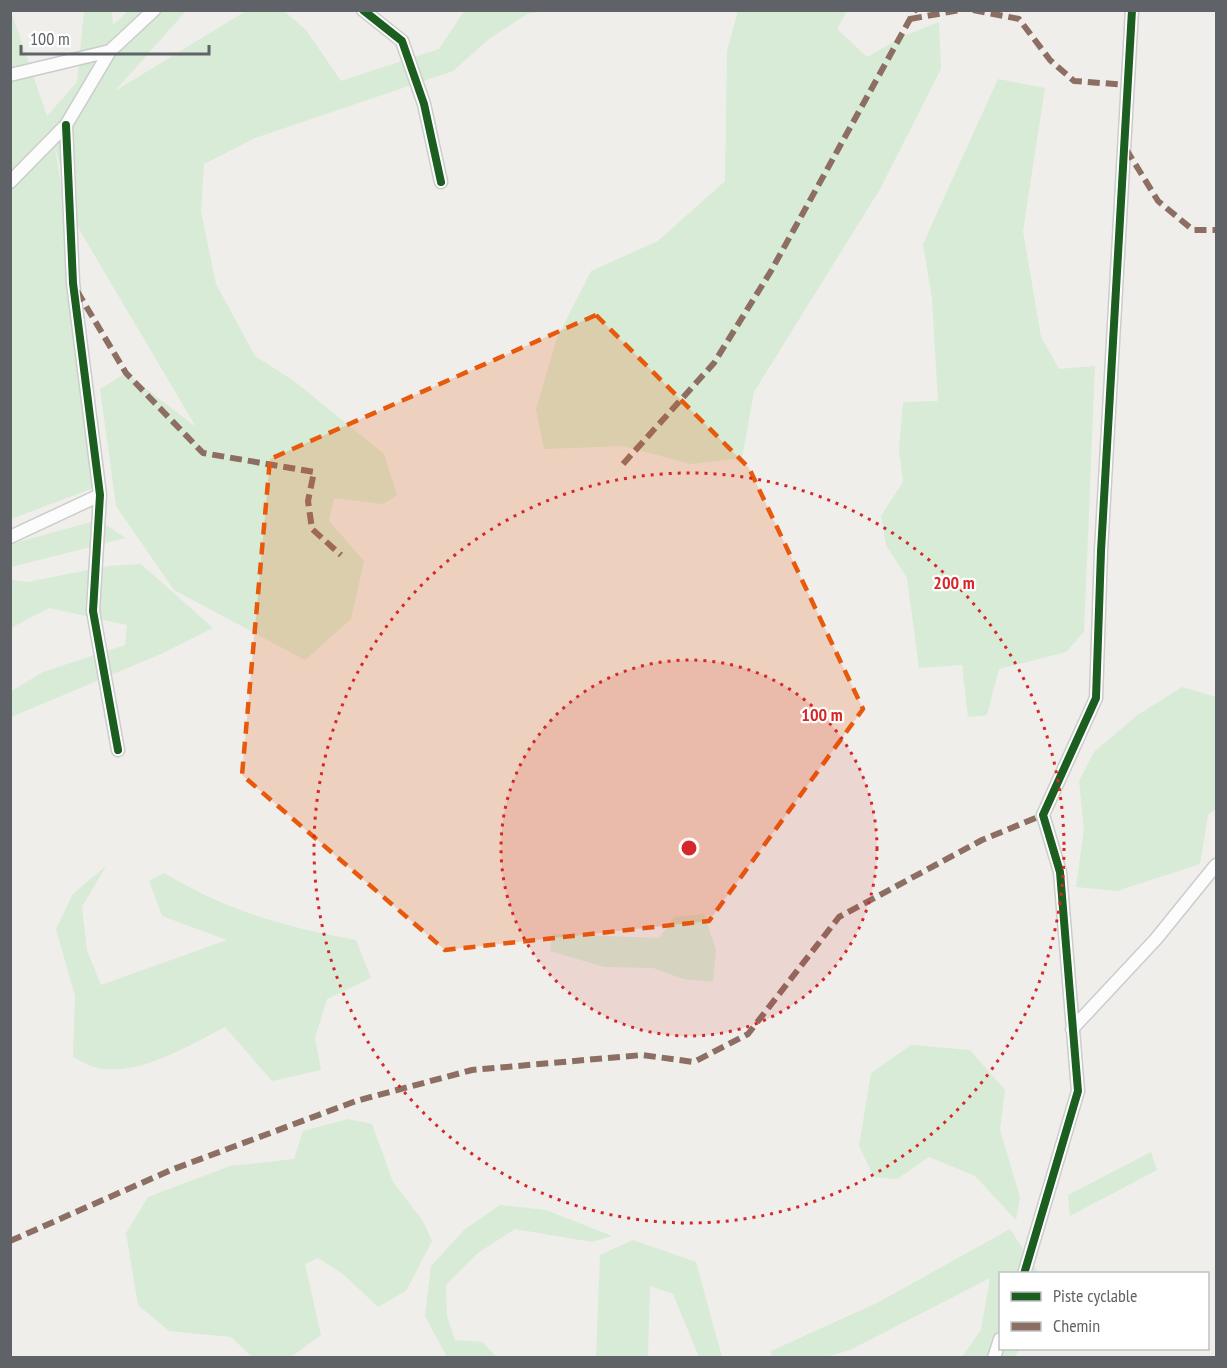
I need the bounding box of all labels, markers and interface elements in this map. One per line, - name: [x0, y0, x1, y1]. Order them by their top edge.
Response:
- scale bar: [21, 18, 208, 56]
- text: 100 m: [30, 27, 70, 50]
- text: 200 m: [933, 571, 975, 594]
- text: 100 m: [801, 703, 843, 726]
- centre of rings: [679, 838, 699, 858]
- legend: [999, 1272, 1209, 1350]
- text: Piste cyclable: [1053, 1284, 1137, 1307]
- text: Chemin: [1053, 1314, 1100, 1337]

